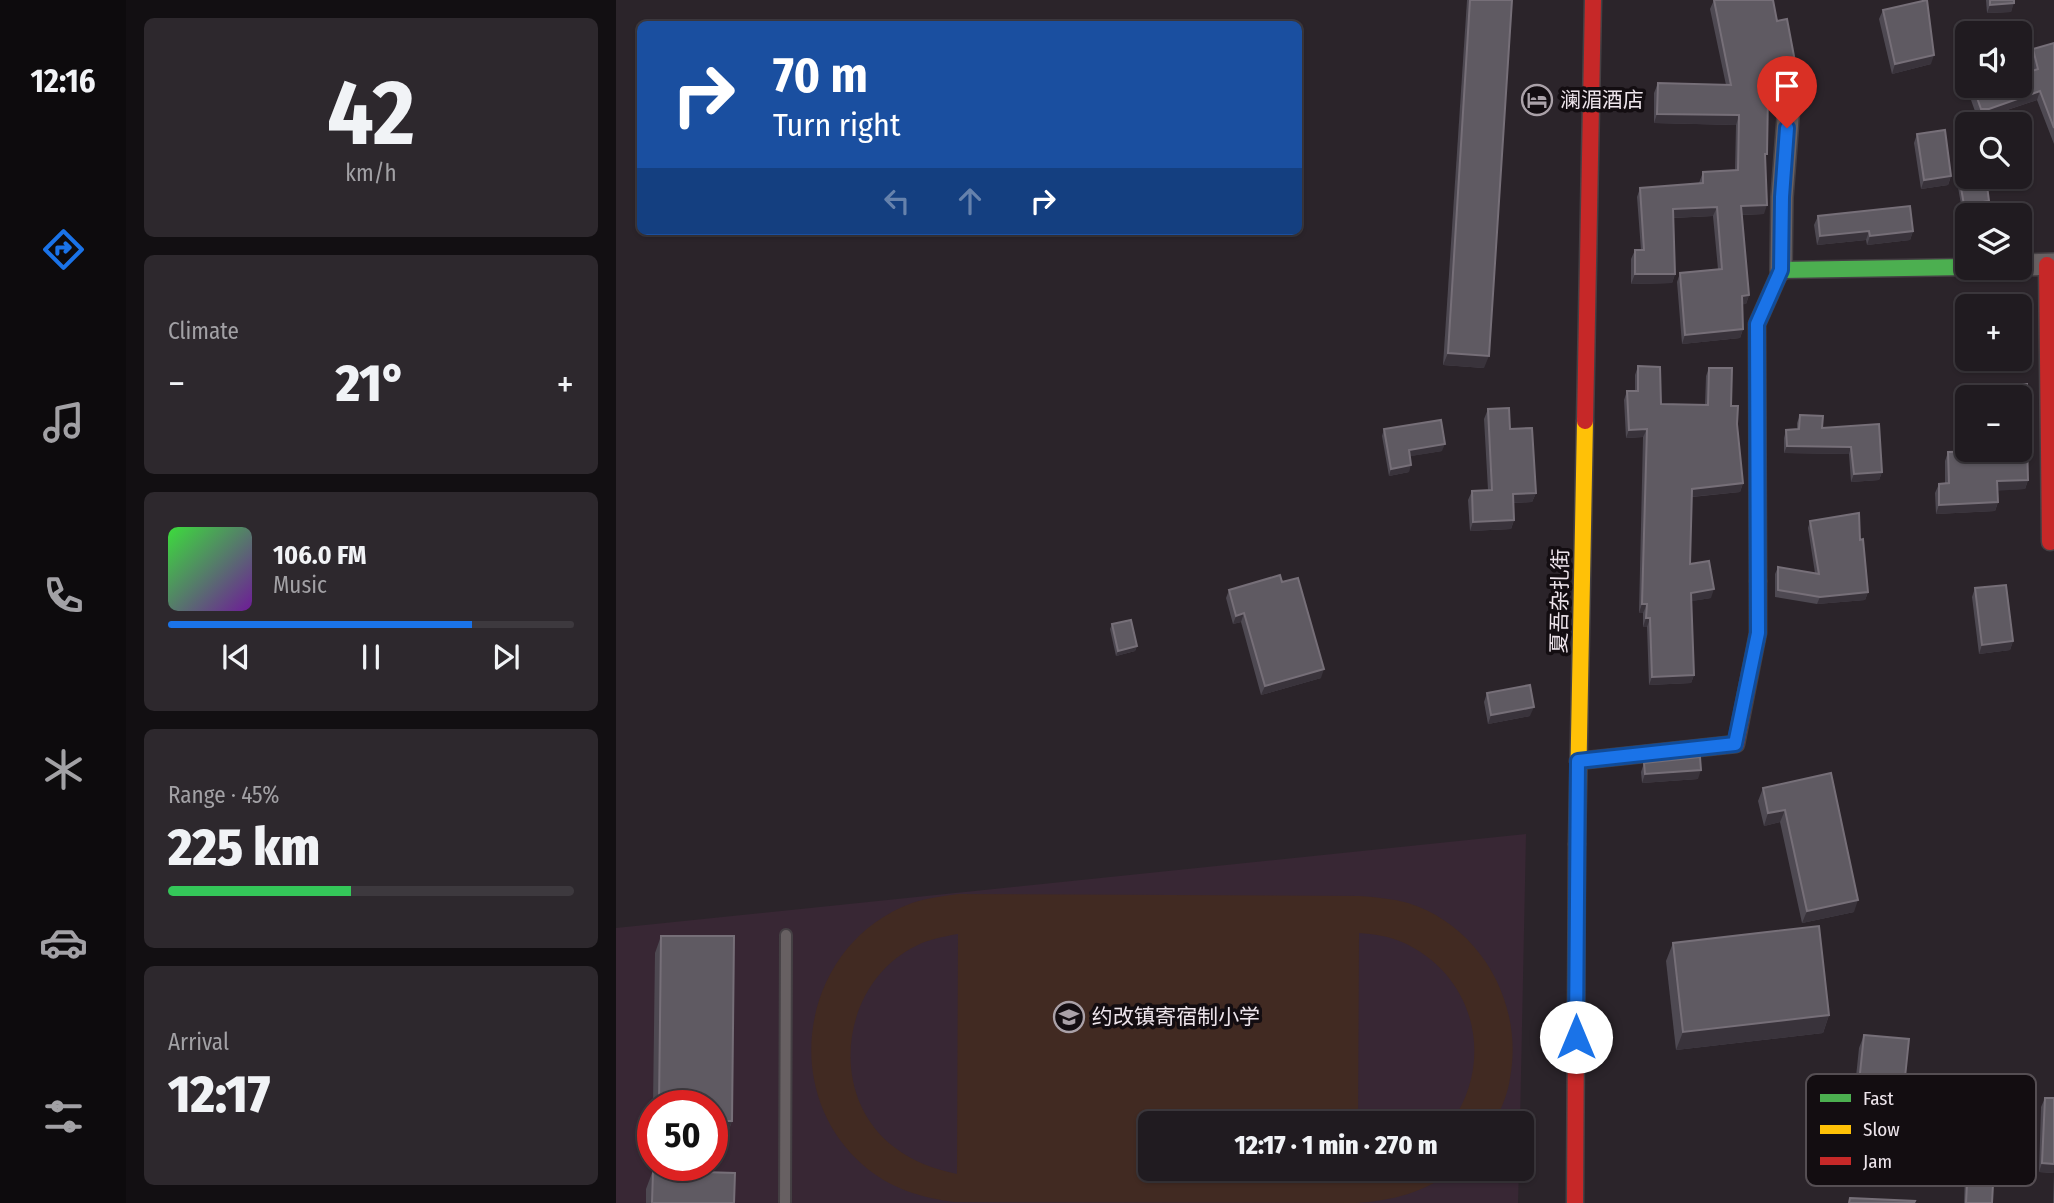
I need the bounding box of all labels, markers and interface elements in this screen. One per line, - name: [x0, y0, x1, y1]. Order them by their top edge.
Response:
- map controls: [1955, 21, 2032, 462]
- button: sound: [1955, 21, 2032, 98]
- text: 70 m: [773, 46, 868, 105]
- icon: right: [658, 49, 749, 140]
- pin: [1757, 56, 1817, 128]
- text: 42: [327, 59, 415, 168]
- text: 12:16: [31, 62, 95, 100]
- icon: arrive: [1768, 67, 1806, 105]
- hotel icon: 澜湄酒店: [1520, 83, 1554, 117]
- place label: 澜湄酒店: [1560, 87, 1644, 113]
- text: Turn right: [773, 106, 900, 144]
- button: search: [1955, 112, 2032, 189]
- text: km/h: [345, 159, 397, 187]
- icon: left: [878, 182, 916, 220]
- icon: ahead: [951, 182, 989, 220]
- icon: right: [1024, 182, 1062, 220]
- button: layers: [1955, 203, 2032, 280]
- icon: directions: [39, 225, 88, 274]
- button: +: [1955, 294, 2032, 371]
- text: Climate: [168, 317, 239, 345]
- text: 21°: [336, 352, 406, 415]
- text: −: [168, 361, 185, 407]
- text: +: [557, 361, 574, 407]
- button: −: [1955, 385, 2032, 462]
- icon: music: [39, 398, 88, 447]
- text: 106.0 FM: [273, 540, 367, 571]
- street label: 夏吾杂扎街: [1546, 548, 1574, 654]
- icon: phone: [39, 571, 88, 620]
- text: Music: [273, 571, 327, 599]
- icon: previous: [217, 638, 255, 676]
- icon: pause: [352, 638, 390, 676]
- icon: next: [487, 638, 525, 676]
- icon: climate: [39, 745, 88, 794]
- text: Range · 45%: [168, 781, 279, 809]
- text: 225 km: [168, 816, 320, 879]
- icon: car: [39, 918, 88, 967]
- school or university icon: 约改镇寄宿制小学: [1052, 1000, 1086, 1034]
- position arrow: [1539, 1000, 1613, 1074]
- place label: 约改镇寄宿制小学: [1092, 1004, 1260, 1030]
- text: Arrival: [168, 1028, 229, 1056]
- text: 12:17: [168, 1063, 270, 1126]
- legend: [1806, 1074, 2036, 1186]
- text: Fast: [1863, 1087, 1894, 1110]
- speed limit sign: 50: [637, 1090, 728, 1181]
- icon: filters: [39, 1092, 88, 1141]
- text: Slow: [1863, 1118, 1900, 1141]
- text: 12:17 · 1 min · 270 m: [1234, 1130, 1438, 1161]
- text: Jam: [1863, 1150, 1892, 1173]

